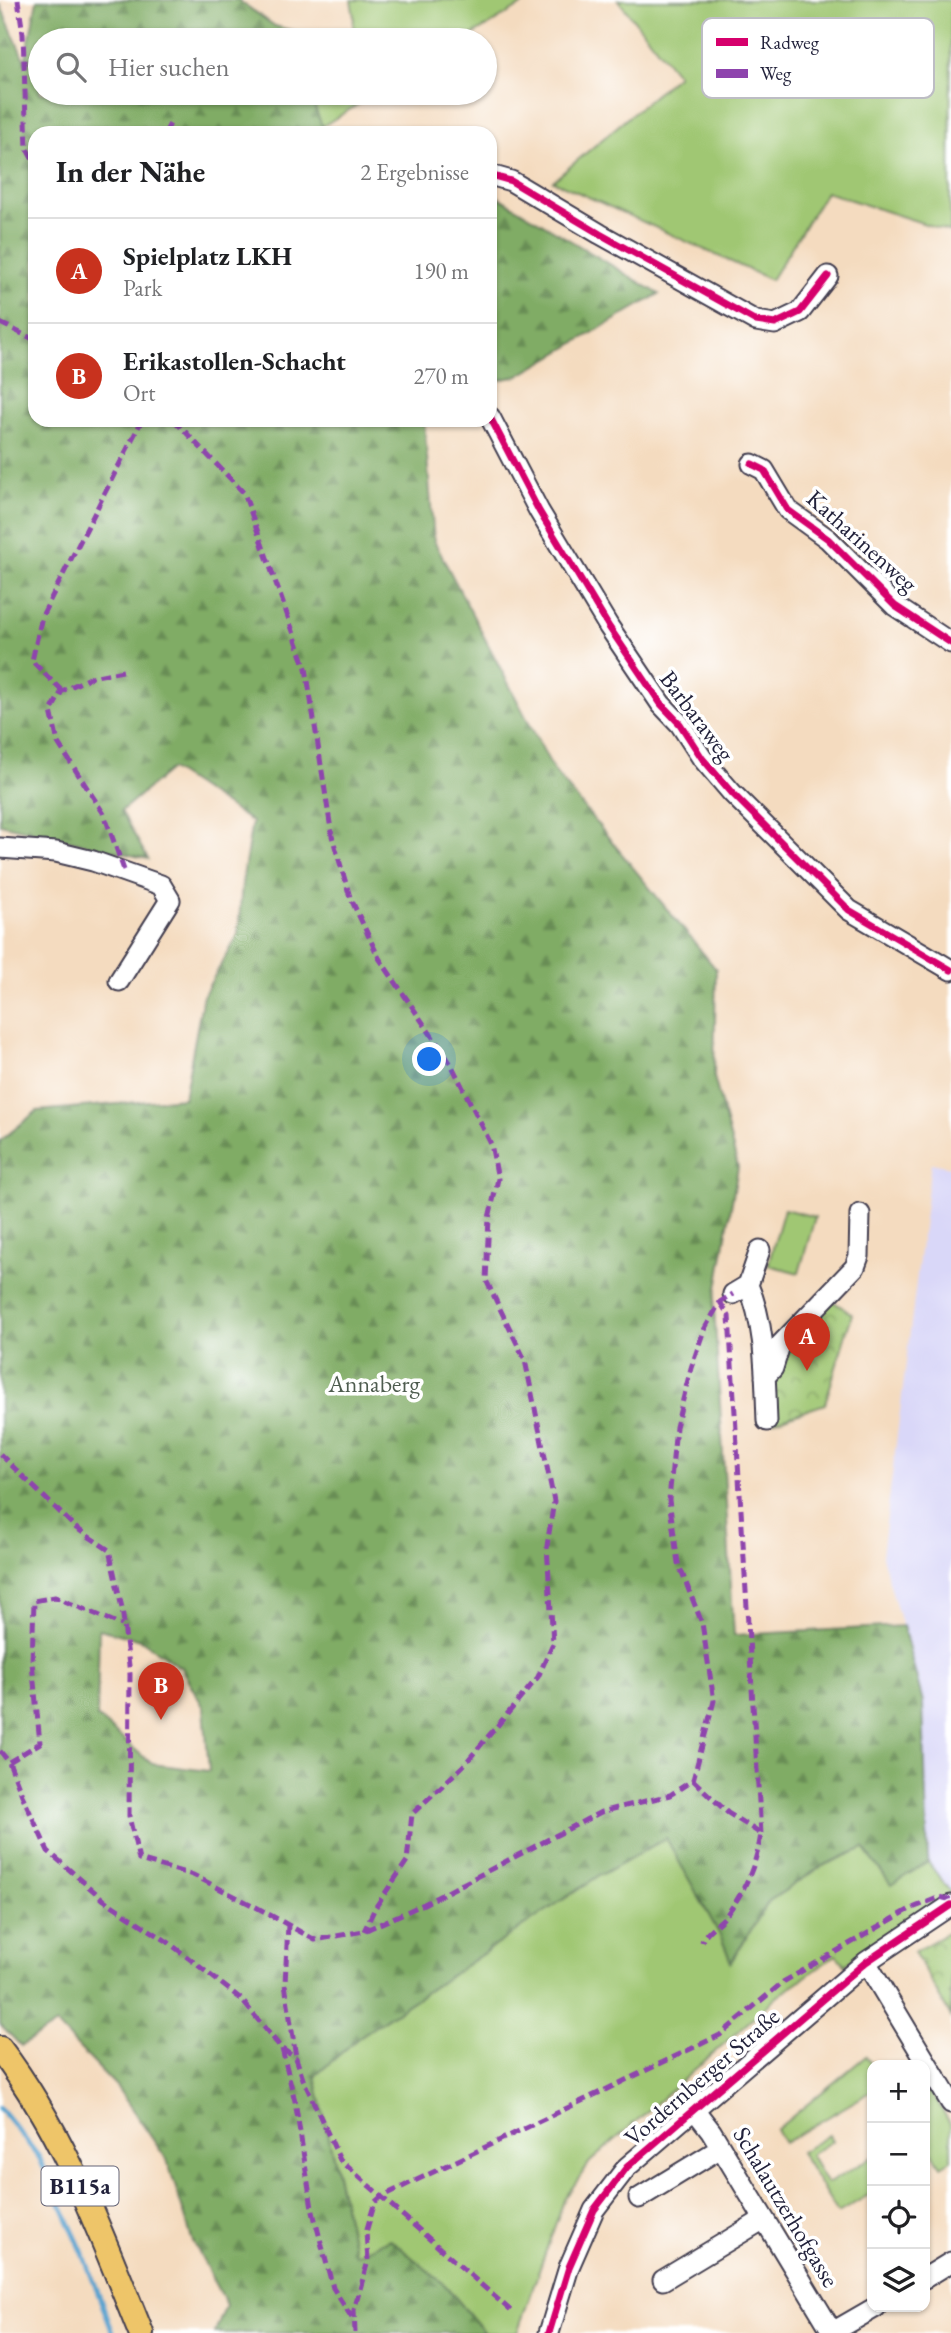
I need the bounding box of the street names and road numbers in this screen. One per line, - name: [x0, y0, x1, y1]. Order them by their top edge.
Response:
- street label: Katharinenweg: [800, 483, 925, 599]
- street label: Barbaraweg: [653, 664, 742, 768]
- street label: Vordernberger Straße: [618, 2001, 786, 2153]
- street label: Schalautzerhofgasse: [726, 2121, 846, 2293]
- road number: B115a: [42, 2166, 119, 2206]

